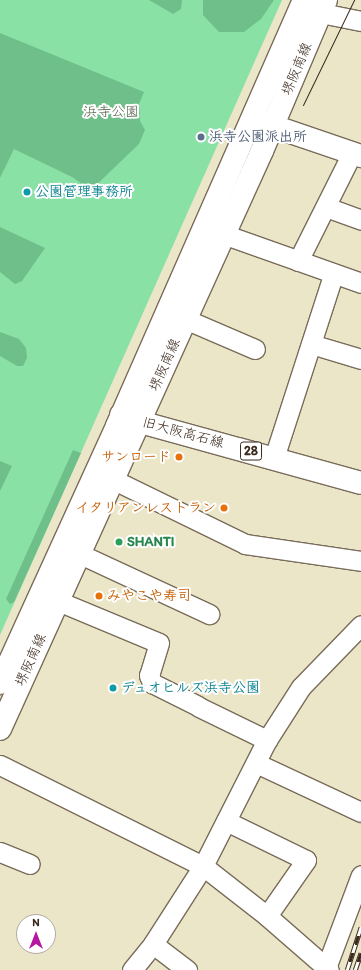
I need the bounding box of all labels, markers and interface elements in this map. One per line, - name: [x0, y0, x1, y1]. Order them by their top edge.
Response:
- street label: 堺阪南線: [278, 40, 316, 98]
- park label: 浜寺公園: [83, 104, 139, 120]
- place label: 浜寺公園派出所: [209, 129, 307, 145]
- marker: 浜寺公園派出所: [196, 132, 206, 142]
- place label: 公園管理事務所: [35, 184, 133, 200]
- marker: 公園管理事務所: [22, 187, 32, 197]
- street label: 堺阪南線: [146, 336, 184, 394]
- street label: 旧大阪高石線: [140, 414, 226, 452]
- road number: 28: [240, 440, 262, 462]
- place label: サンロード: [101, 449, 171, 465]
- marker: サンロード: [174, 452, 184, 462]
- place label: イタリアンレストラン: [76, 500, 216, 516]
- marker: イタリアンレストラン: [219, 503, 229, 513]
- place label: SHANTI: [127, 534, 174, 550]
- marker: SHANTI: [114, 537, 124, 547]
- place label: みやこや寿司: [107, 588, 191, 604]
- marker: みやこや寿司: [94, 591, 104, 601]
- street label: 堺阪南線: [12, 631, 50, 689]
- place label: デュオヒルズ浜寺公園: [121, 680, 261, 696]
- marker: デュオヒルズ浜寺公園: [108, 683, 118, 693]
- north arrow: [16, 914, 56, 954]
- text: N: [32, 916, 40, 929]

